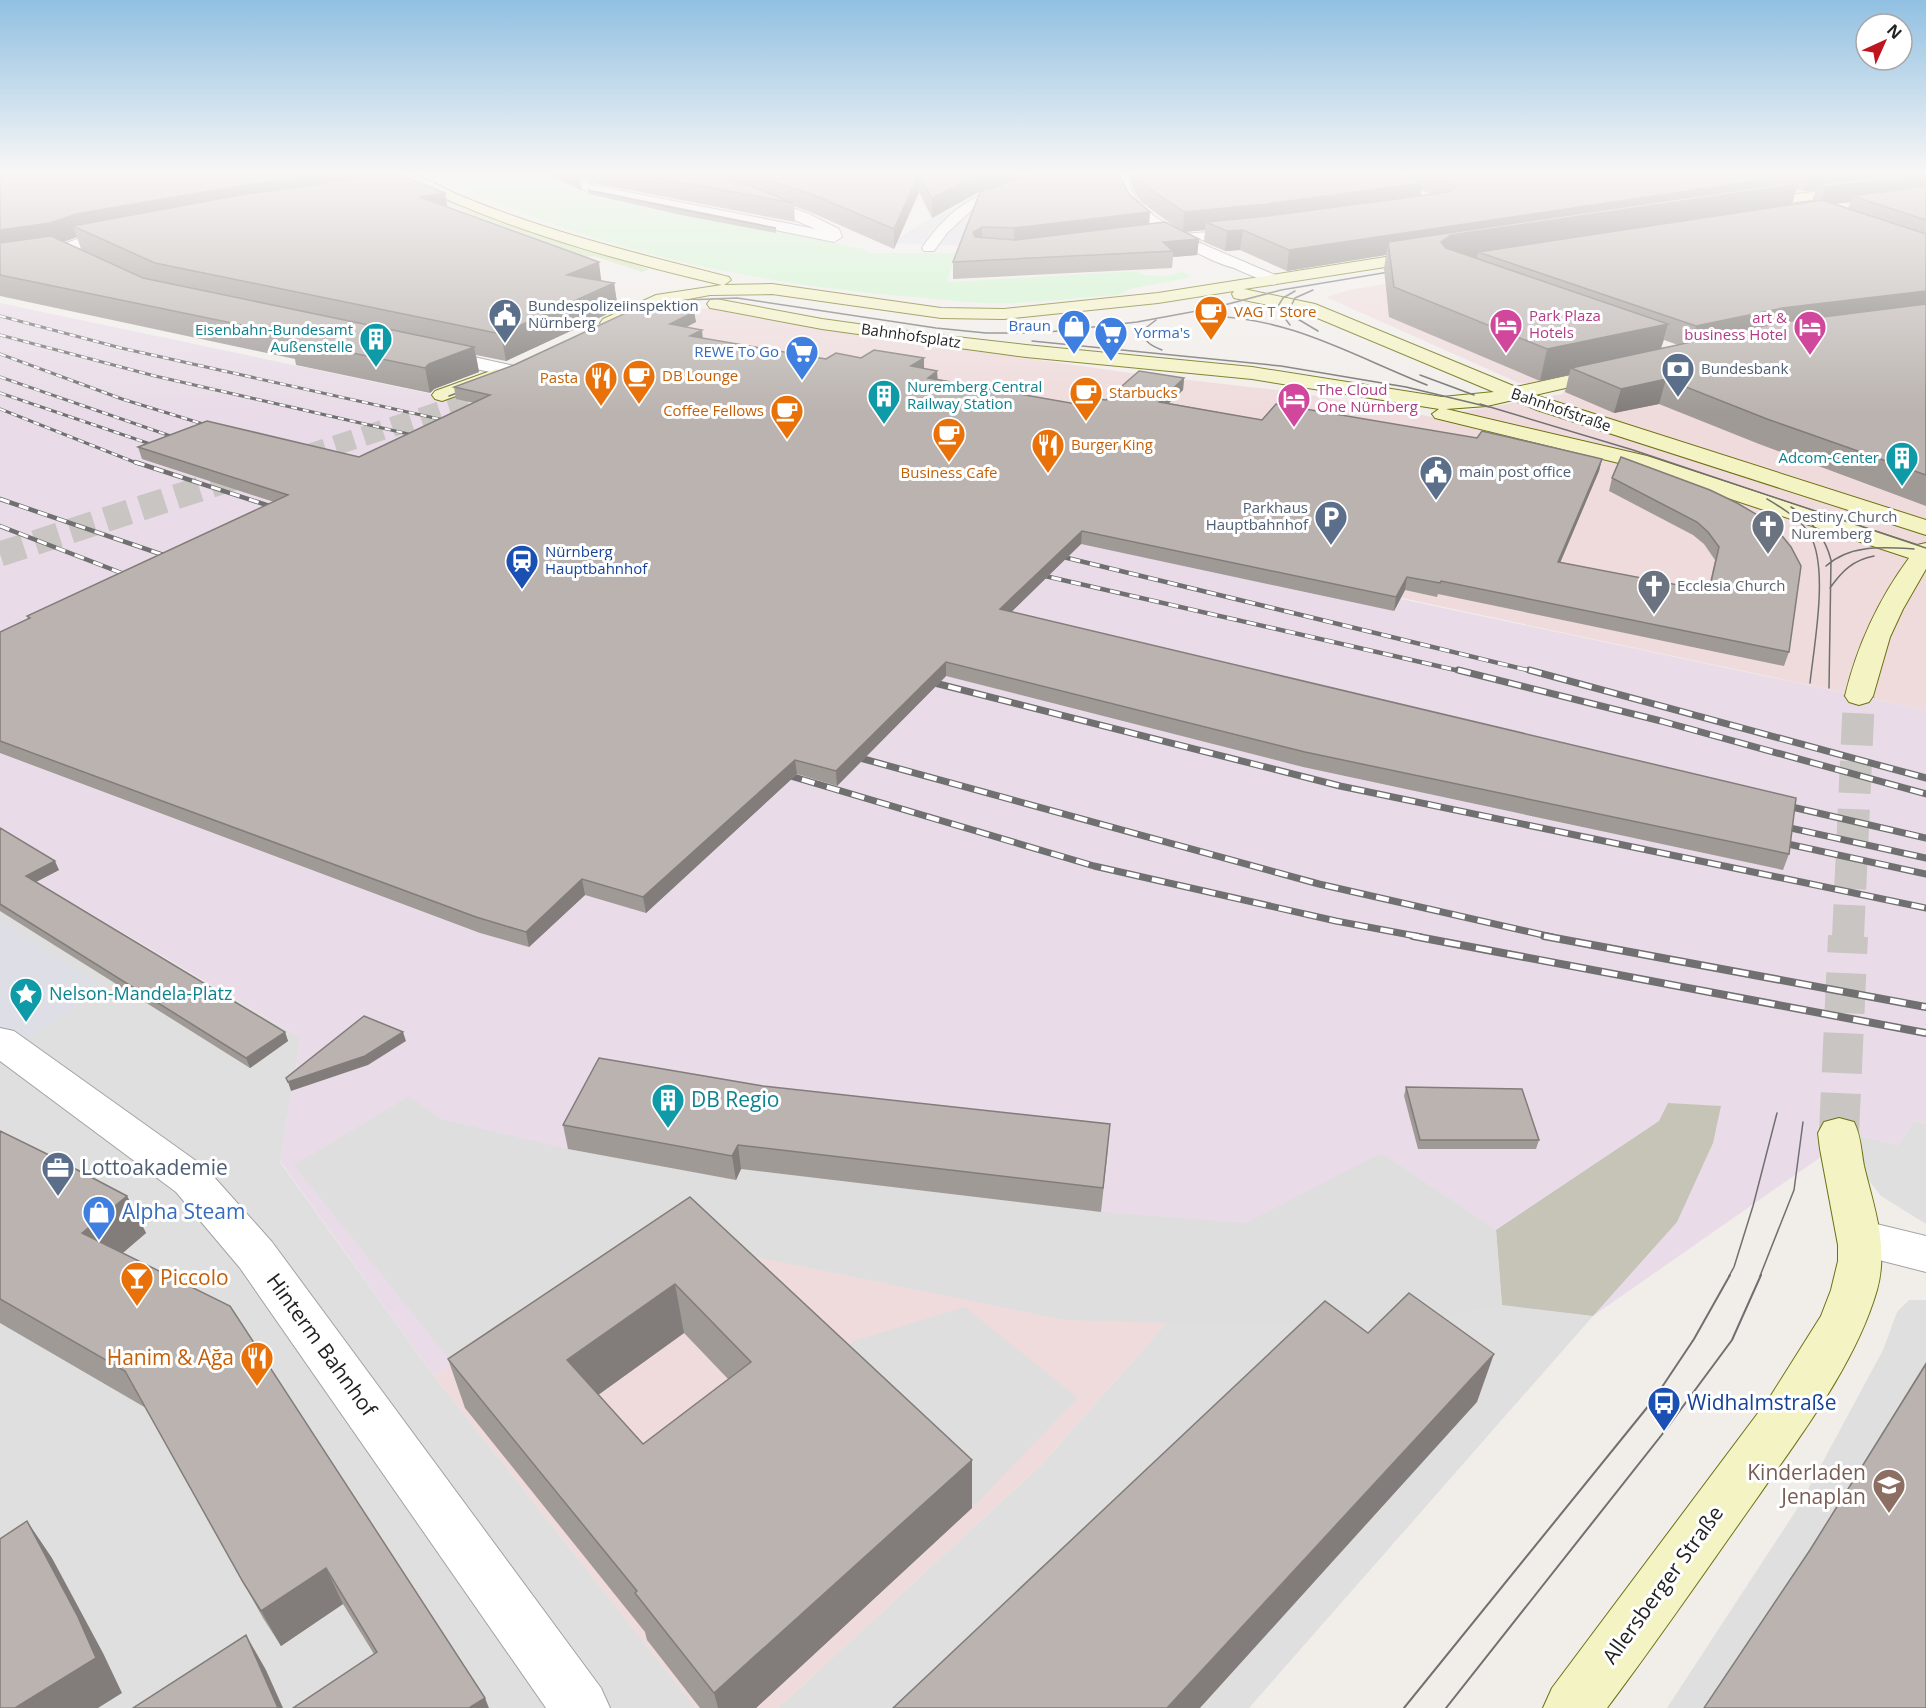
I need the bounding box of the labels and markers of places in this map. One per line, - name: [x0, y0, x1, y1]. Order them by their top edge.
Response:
- cafe icon: VAG T Store: [1193, 294, 1229, 341]
- place label: Bundespolizeiinspektion Nürnberg: [528, 295, 699, 332]
- public building icon: Bundespolizeiinspektion Nürnberg: [487, 297, 523, 344]
- place label: VAG T Store: [1234, 301, 1317, 321]
- place label: Park Plaza Hotels: [1529, 305, 1601, 342]
- hotel icon: Park Plaza Hotels: [1488, 307, 1524, 354]
- place label: art & business Hotel: [1684, 307, 1787, 344]
- shop icon: Braun: [1056, 308, 1092, 355]
- hotel icon: art & business Hotel: [1792, 309, 1828, 356]
- place label: Braun: [1008, 315, 1051, 335]
- supermarket icon: Yorma's: [1093, 315, 1129, 362]
- place label: Eisenbahn-Bundesamt Außenstelle: [195, 319, 353, 356]
- building icon: Eisenbahn-Bundesamt Außenstelle: [358, 321, 394, 368]
- place label: Yorma's: [1134, 322, 1190, 342]
- supermarket icon: REWE To Go: [784, 334, 820, 381]
- place label: REWE To Go: [694, 341, 779, 361]
- bank icon: Bundesbank: [1660, 351, 1696, 398]
- cafe icon: DB Lounge: [621, 358, 657, 405]
- place label: Bundesbank: [1701, 358, 1789, 378]
- restaurant icon: Pasta: [583, 360, 619, 407]
- place label: DB Lounge: [662, 365, 738, 385]
- place label: Pasta: [540, 367, 578, 387]
- cafe icon: Starbucks: [1068, 375, 1104, 422]
- place label: Nuremberg Central Railway Station: [907, 376, 1042, 413]
- building icon: Nuremberg Central Railway Station: [866, 378, 902, 425]
- place label: The Cloud One Nürnberg: [1317, 379, 1418, 416]
- hotel icon: The Cloud One Nürnberg: [1276, 381, 1312, 428]
- place label: Starbucks: [1109, 382, 1178, 402]
- cafe icon: Coffee Fellows: [769, 393, 805, 440]
- place label: Coffee Fellows: [663, 400, 764, 420]
- cafe icon: Business Cafe: [931, 416, 967, 463]
- restaurant icon: Burger King: [1030, 427, 1066, 474]
- place label: Burger King: [1071, 434, 1153, 454]
- building icon: Adcom-Center: [1884, 440, 1920, 487]
- place label: Adcom-Center: [1778, 447, 1879, 467]
- public building icon: main post office: [1418, 454, 1454, 501]
- place label: main post office: [1459, 461, 1571, 481]
- place label: Business Cafe: [901, 462, 997, 482]
- place label: Parkhaus Hauptbahnhof: [1206, 497, 1309, 534]
- parking icon: Parkhaus Hauptbahnhof: [1313, 499, 1349, 546]
- place label: Destiny Church Nuremberg: [1791, 506, 1898, 543]
- church icon: Destiny Church Nuremberg: [1750, 508, 1786, 555]
- place label: Nürnberg Hauptbahnhof: [545, 541, 648, 578]
- station icon: Nürnberg Hauptbahnhof: [504, 543, 540, 590]
- church icon: Ecclesia Church: [1636, 568, 1672, 615]
- place label: Ecclesia Church: [1677, 575, 1785, 595]
- place icon: Nelson-Mandela-Platz: [8, 976, 44, 1023]
- place label: Nelson-Mandela-Platz: [49, 981, 232, 1005]
- building icon: DB Regio: [650, 1082, 686, 1129]
- place label: DB Regio: [691, 1085, 779, 1113]
- office icon: Lottoakademie: [40, 1150, 76, 1197]
- place label: Lottoakademie: [81, 1153, 228, 1181]
- shop icon: Alpha Steam: [81, 1194, 117, 1241]
- place label: Alpha Steam: [122, 1197, 245, 1225]
- bar icon: Piccolo: [119, 1260, 155, 1307]
- place label: Piccolo: [160, 1263, 229, 1291]
- restaurant icon: Hanim & Ağa: [239, 1340, 275, 1387]
- place label: Hanim & Ağa: [107, 1343, 234, 1371]
- bus stop icon: Widhalmstraße: [1646, 1385, 1682, 1432]
- place label: Widhalmstraße: [1687, 1388, 1836, 1416]
- place label: Kinderladen Jenaplan: [1747, 1458, 1866, 1510]
- school or university icon: Kinderladen Jenaplan: [1871, 1467, 1907, 1514]

